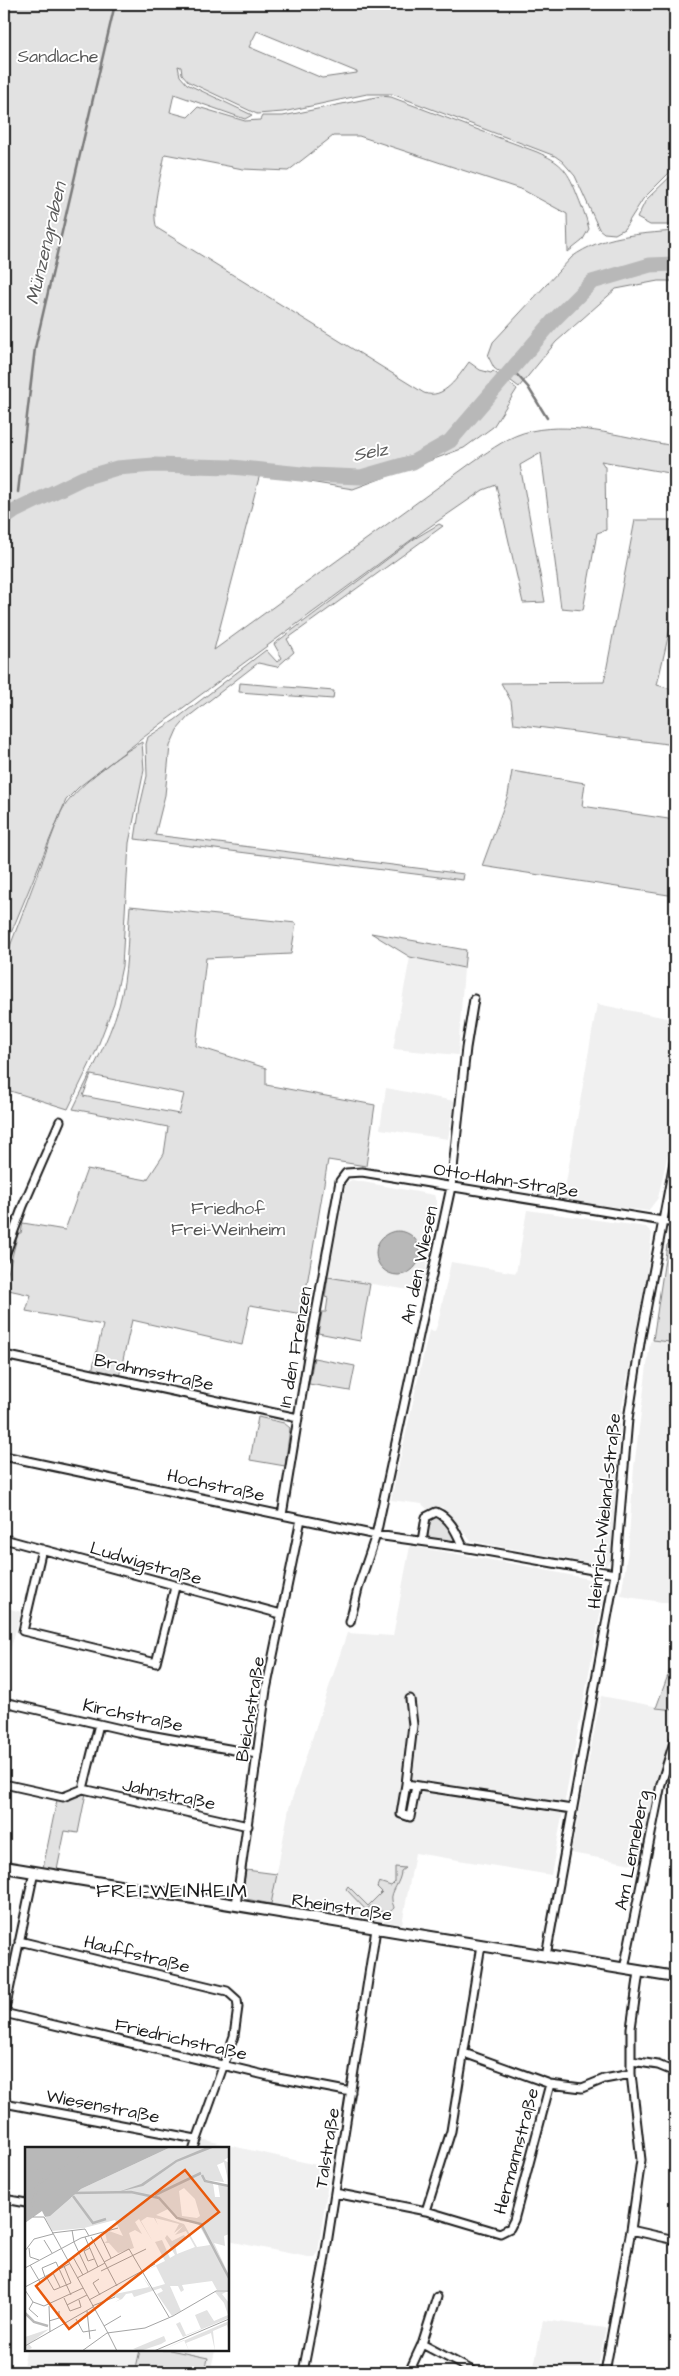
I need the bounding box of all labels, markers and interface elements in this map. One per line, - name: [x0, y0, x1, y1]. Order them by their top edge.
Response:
- park label: Sandlache: [18, 44, 99, 69]
- water label: Münzengraben: [19, 178, 74, 307]
- water label: Selz: [351, 436, 392, 469]
- street label: Otto-Hahn-Straße: [432, 1157, 580, 1204]
- park label: Friedhof Frei-Weinheim: [171, 1196, 285, 1242]
- street label: An den Wiesen: [395, 1204, 444, 1326]
- street label: In den Frenzen: [273, 1284, 318, 1410]
- street label: Brahmsstraße: [92, 1348, 216, 1397]
- street label: Heinrich-Wieland-Straße: [582, 1412, 627, 1610]
- street label: Hochstraße: [165, 1463, 267, 1508]
- street label: Ludwigstraße: [87, 1536, 205, 1592]
- street label: Bleichstraße: [230, 1654, 271, 1764]
- street label: Kirchstraße: [81, 1693, 186, 1738]
- street label: Jahnstraße: [120, 1772, 218, 1817]
- street label: Am Lenneberg: [609, 1788, 657, 1912]
- district label: FREI-WEINHEIM: [96, 1877, 248, 1905]
- street label: Rheinstraße: [290, 1887, 394, 1928]
- street label: Hauffstraße: [81, 1929, 193, 1980]
- street label: Friedrichstraße: [112, 2012, 250, 2067]
- street label: Wiesenstraße: [44, 2083, 162, 2130]
- street label: Hermannstraße: [488, 2085, 545, 2217]
- street label: Talstraße: [309, 2106, 346, 2190]
- inset map: [25, 2147, 229, 2351]

